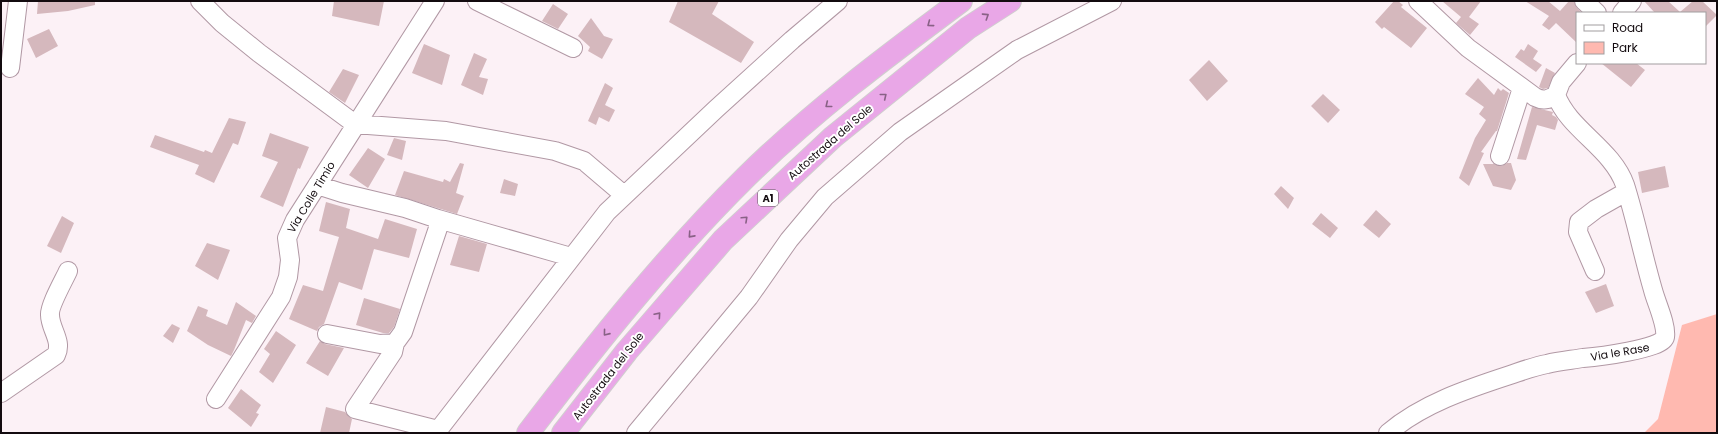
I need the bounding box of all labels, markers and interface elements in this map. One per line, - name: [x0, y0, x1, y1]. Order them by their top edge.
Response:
- legend: [1576, 12, 1706, 64]
- one-way arrow: [982, 14, 989, 21]
- one-way arrow: [927, 19, 934, 26]
- text: Road: [1612, 19, 1643, 36]
- text: Park: [1612, 39, 1639, 56]
- one-way arrow: [879, 93, 886, 100]
- one-way arrow: [825, 100, 832, 107]
- street label: Autostrada del Sole: [784, 101, 876, 183]
- street label: Via Colle Timio: [283, 158, 339, 236]
- road number: A1: [758, 190, 778, 206]
- one-way arrow: [740, 217, 748, 224]
- one-way arrow: [688, 230, 696, 238]
- one-way arrow: [653, 313, 660, 320]
- street label: Autostrada del Sole: [569, 329, 648, 423]
- one-way arrow: [604, 329, 611, 336]
- street label: Via le Rase: [1589, 339, 1651, 365]

